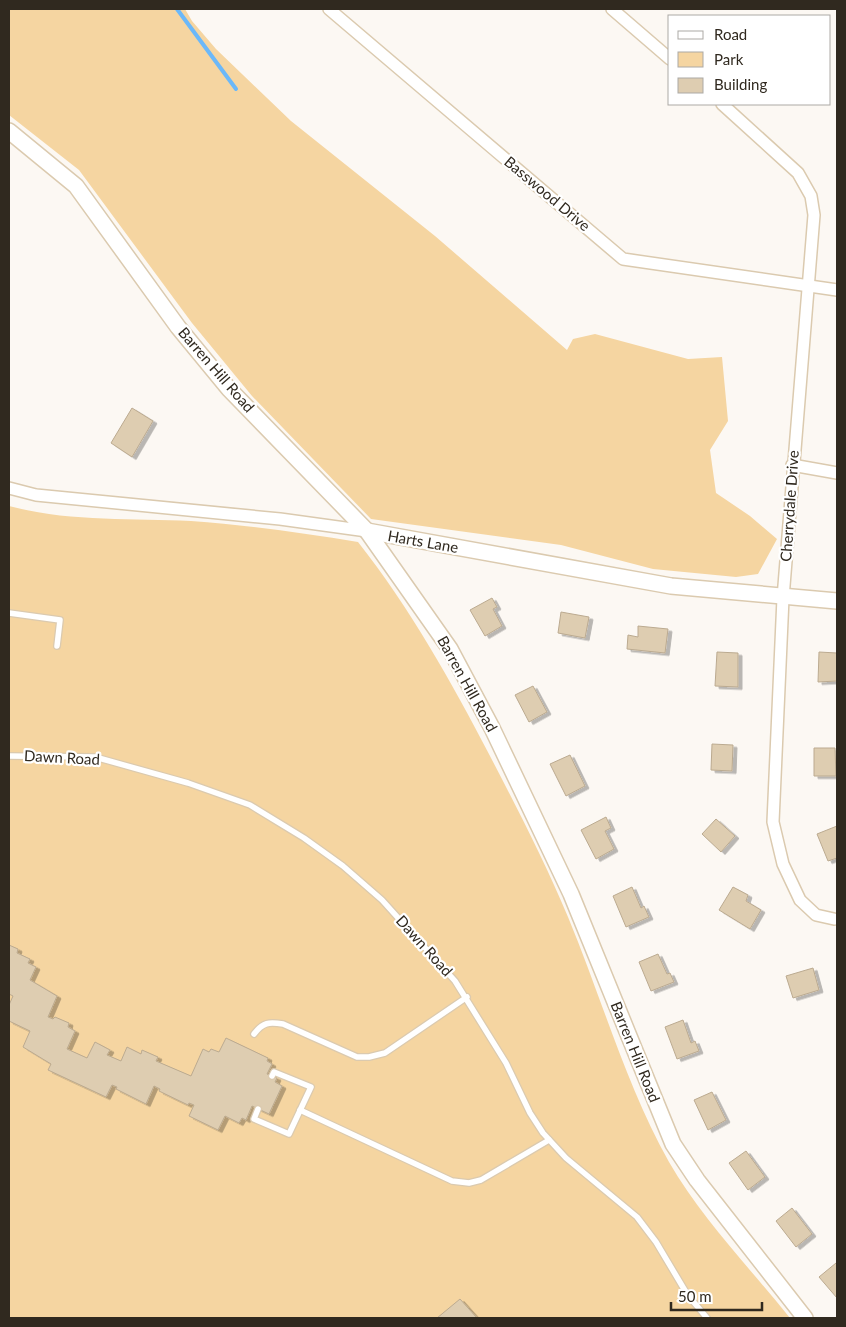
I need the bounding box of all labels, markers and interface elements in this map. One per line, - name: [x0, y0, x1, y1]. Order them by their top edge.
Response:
- legend: [668, 15, 831, 105]
- text: Road: [714, 25, 747, 43]
- text: Park: [714, 50, 744, 68]
- text: Building: [714, 75, 767, 93]
- street label: Basswood Drive: [501, 152, 594, 234]
- street label: Barren Hill Road: [175, 323, 259, 416]
- street label: Cherrydale Drive: [776, 450, 802, 562]
- street label: Harts Lane: [386, 526, 460, 556]
- street label: Barren Hill Road: [434, 632, 502, 735]
- street label: Dawn Road: [24, 746, 100, 768]
- street label: Dawn Road: [393, 911, 457, 980]
- street label: Barren Hill Road: [608, 999, 664, 1105]
- scale bar: [671, 1280, 762, 1312]
- text: 50 m: [678, 1287, 712, 1305]

